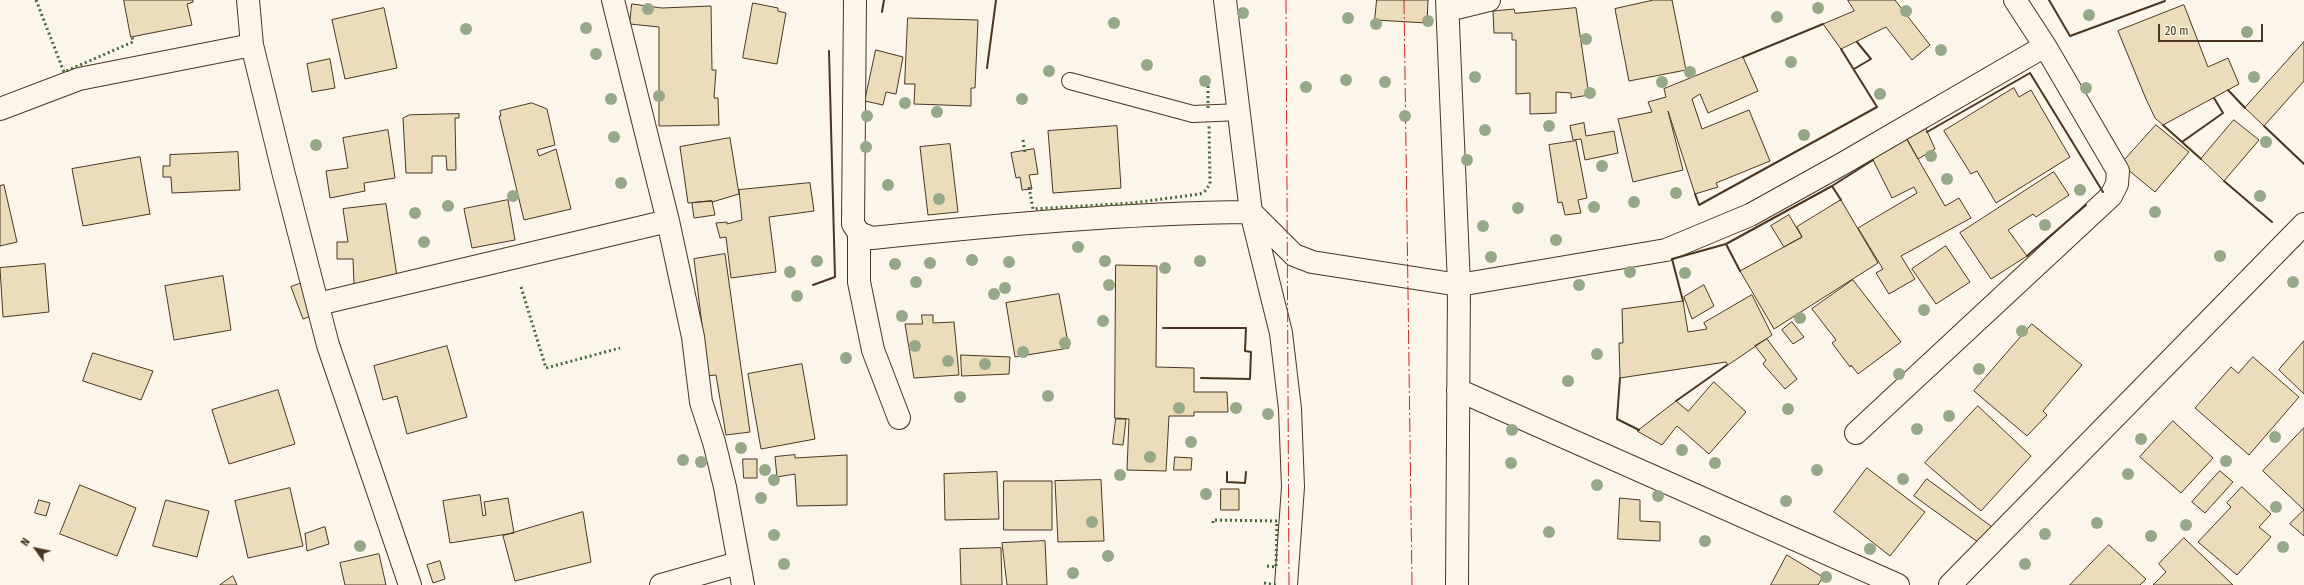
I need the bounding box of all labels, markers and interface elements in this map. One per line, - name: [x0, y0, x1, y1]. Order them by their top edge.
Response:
- scale bar: [2160, 16, 2265, 42]
- text: 20 m: [2165, 24, 2189, 38]
- north arrow: [16, 529, 56, 569]
- text: N: [18, 536, 33, 548]

